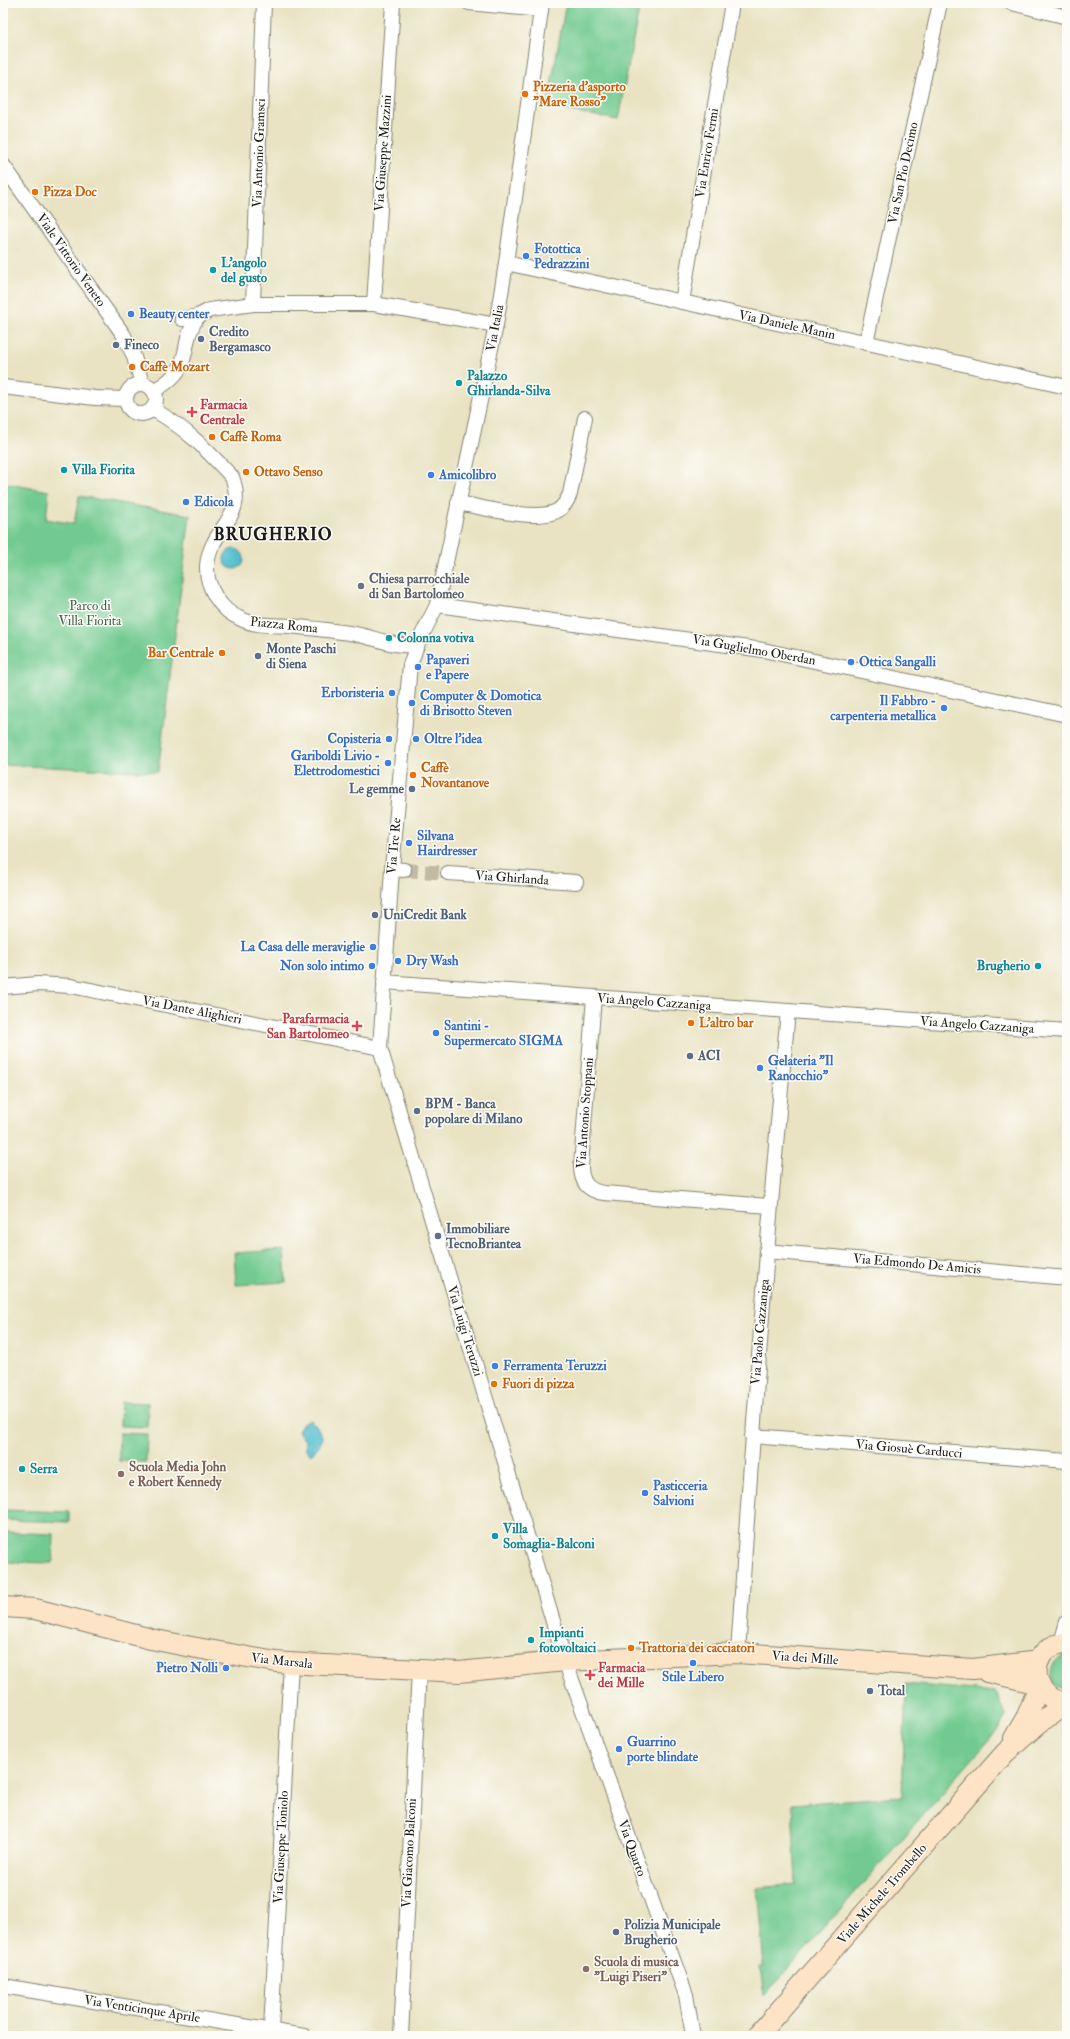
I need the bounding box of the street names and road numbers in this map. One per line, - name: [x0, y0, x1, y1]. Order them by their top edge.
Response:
- street label: Via Giuseppe Mazzini: [371, 94, 396, 212]
- street label: Via Antonio Gramsci: [249, 97, 269, 208]
- street label: Via Enrico Fermi: [692, 106, 722, 199]
- street label: Via San Pio Decimo: [884, 121, 922, 225]
- street label: Viale Vittorio Veneto: [33, 210, 109, 310]
- street label: Via Italia: [483, 303, 508, 353]
- street label: Via Daniele Manin: [737, 307, 837, 343]
- street label: Piazza Roma: [249, 613, 319, 637]
- street label: Via Guglielmo Oberdan: [691, 631, 817, 669]
- street label: Via Tre Re: [384, 817, 404, 875]
- street label: Via Ghirlanda: [475, 867, 550, 889]
- street label: Via Angelo Cazzaniga: [596, 990, 712, 1014]
- street label: Via Dante Alighieri: [141, 993, 244, 1028]
- street label: Via Angelo Cazzaniga: [919, 1013, 1035, 1037]
- street label: Via Antonio Stoppani: [573, 1056, 598, 1169]
- street label: Via Edmondo De Amicis: [852, 1250, 982, 1278]
- street label: Via Paolo Cazzaniga: [747, 1278, 773, 1386]
- street label: Via Luigi Teruzzi: [444, 1284, 487, 1379]
- street label: Via Giosuè Carducci: [855, 1436, 964, 1462]
- street label: Via dei Mille: [771, 1648, 839, 1668]
- street label: Via Marsala: [250, 1650, 314, 1672]
- street label: Via Giuseppe Toniolo: [270, 1790, 293, 1904]
- street label: Via Giacomo Balconi: [398, 1797, 420, 1908]
- street label: Via Quarto: [614, 1818, 650, 1878]
- street label: Viale Michele Trombello: [834, 1840, 930, 1948]
- street label: Via Venticinque Aprile: [83, 1992, 202, 2027]

